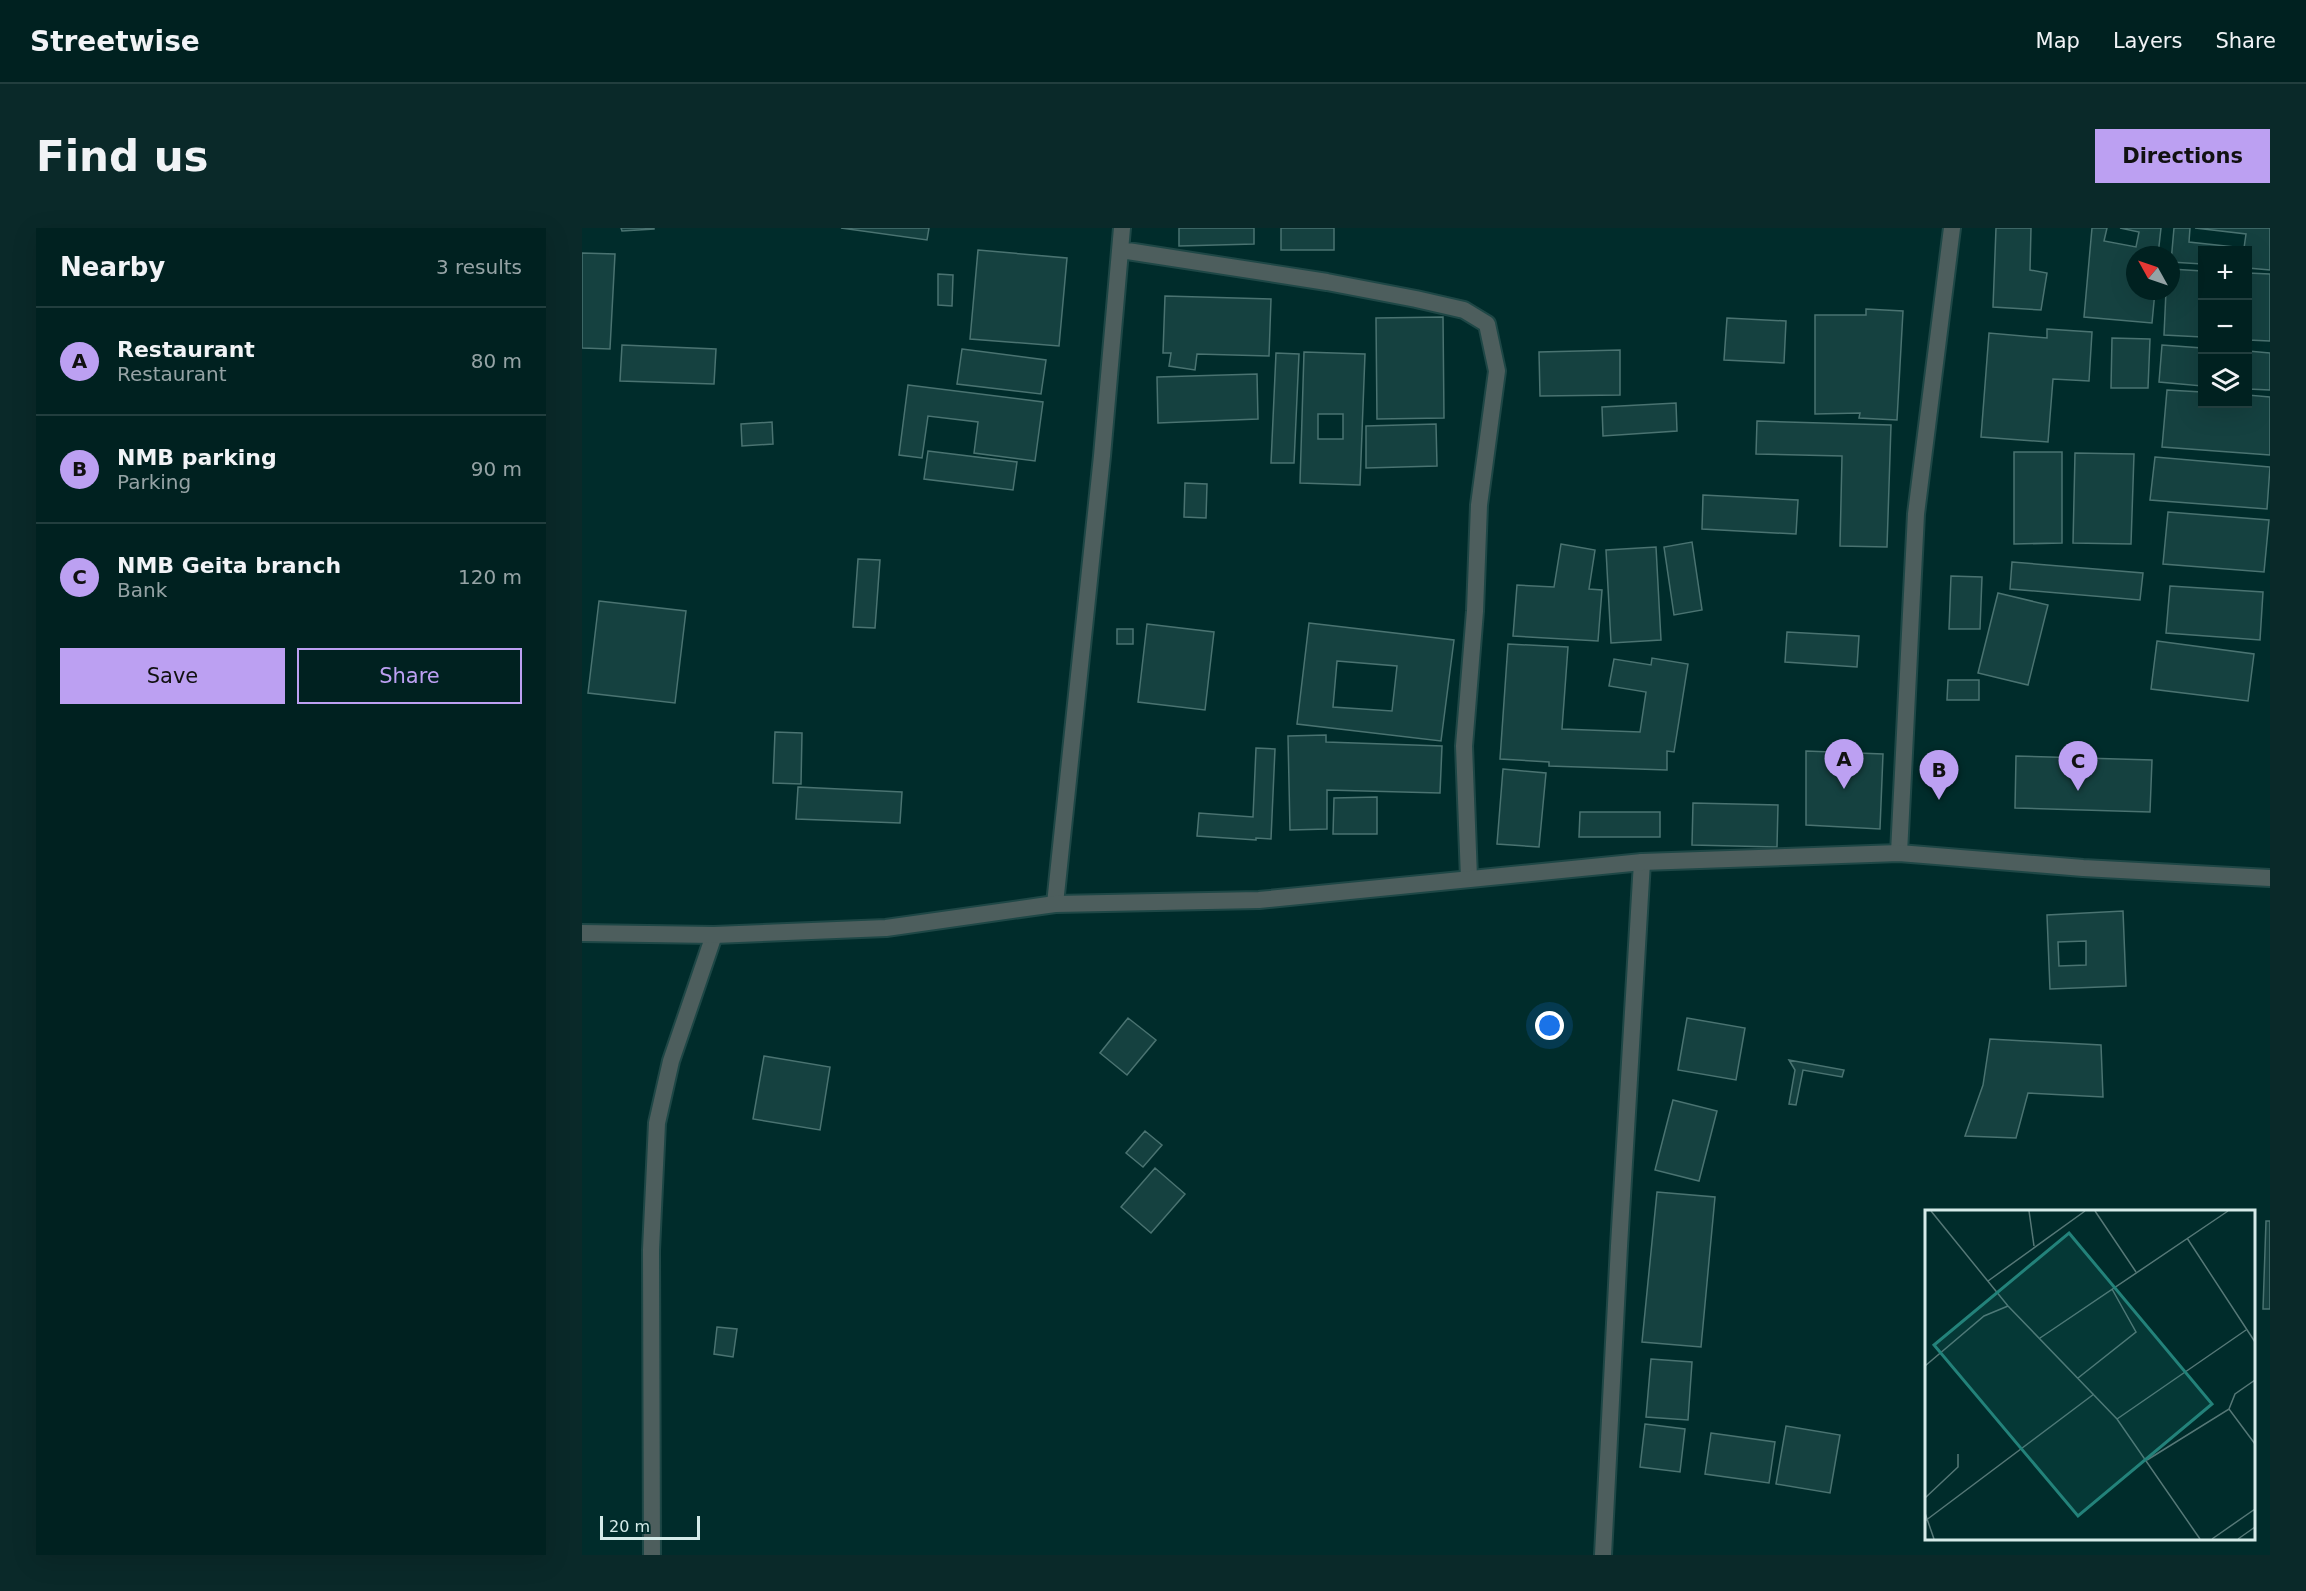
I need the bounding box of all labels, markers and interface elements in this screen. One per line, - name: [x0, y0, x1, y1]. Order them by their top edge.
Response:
- text: Streetwise: [30, 25, 200, 58]
- text: Map: [2036, 29, 2080, 53]
- text: Layers: [2113, 29, 2182, 53]
- text: Share: [2215, 29, 2276, 53]
- button: Directions: [2095, 129, 2270, 183]
- text: Find us: [36, 132, 209, 181]
- north arrow: [2126, 246, 2180, 300]
- map controls: [2198, 246, 2252, 408]
- button: +: [2198, 246, 2252, 300]
- text: Nearby: [60, 252, 165, 282]
- text: 3 results: [436, 255, 522, 279]
- button: −: [2198, 300, 2252, 354]
- text: Restaurant: [117, 337, 255, 362]
- text: A: [72, 349, 87, 373]
- text: 80 m: [471, 349, 522, 373]
- button: layers: [2198, 354, 2252, 408]
- text: Restaurant: [117, 362, 227, 386]
- text: NMB parking: [117, 445, 277, 470]
- text: B: [72, 457, 87, 481]
- text: 90 m: [471, 457, 522, 481]
- text: Parking: [117, 470, 191, 494]
- text: NMB Geita branch: [117, 553, 341, 578]
- text: C: [72, 565, 87, 589]
- text: 120 m: [458, 565, 522, 589]
- text: Bank: [117, 578, 167, 602]
- button: Save: [60, 648, 285, 704]
- button: Share: [297, 648, 522, 704]
- pin: A: [1824, 740, 1864, 789]
- pin: C: [2058, 742, 2098, 791]
- pin: B: [1920, 750, 1958, 800]
- your location: [1535, 1011, 1564, 1040]
- inset map: [1925, 1210, 2255, 1540]
- scale bar: [600, 1513, 700, 1540]
- text: 20 m: [609, 1517, 650, 1536]

